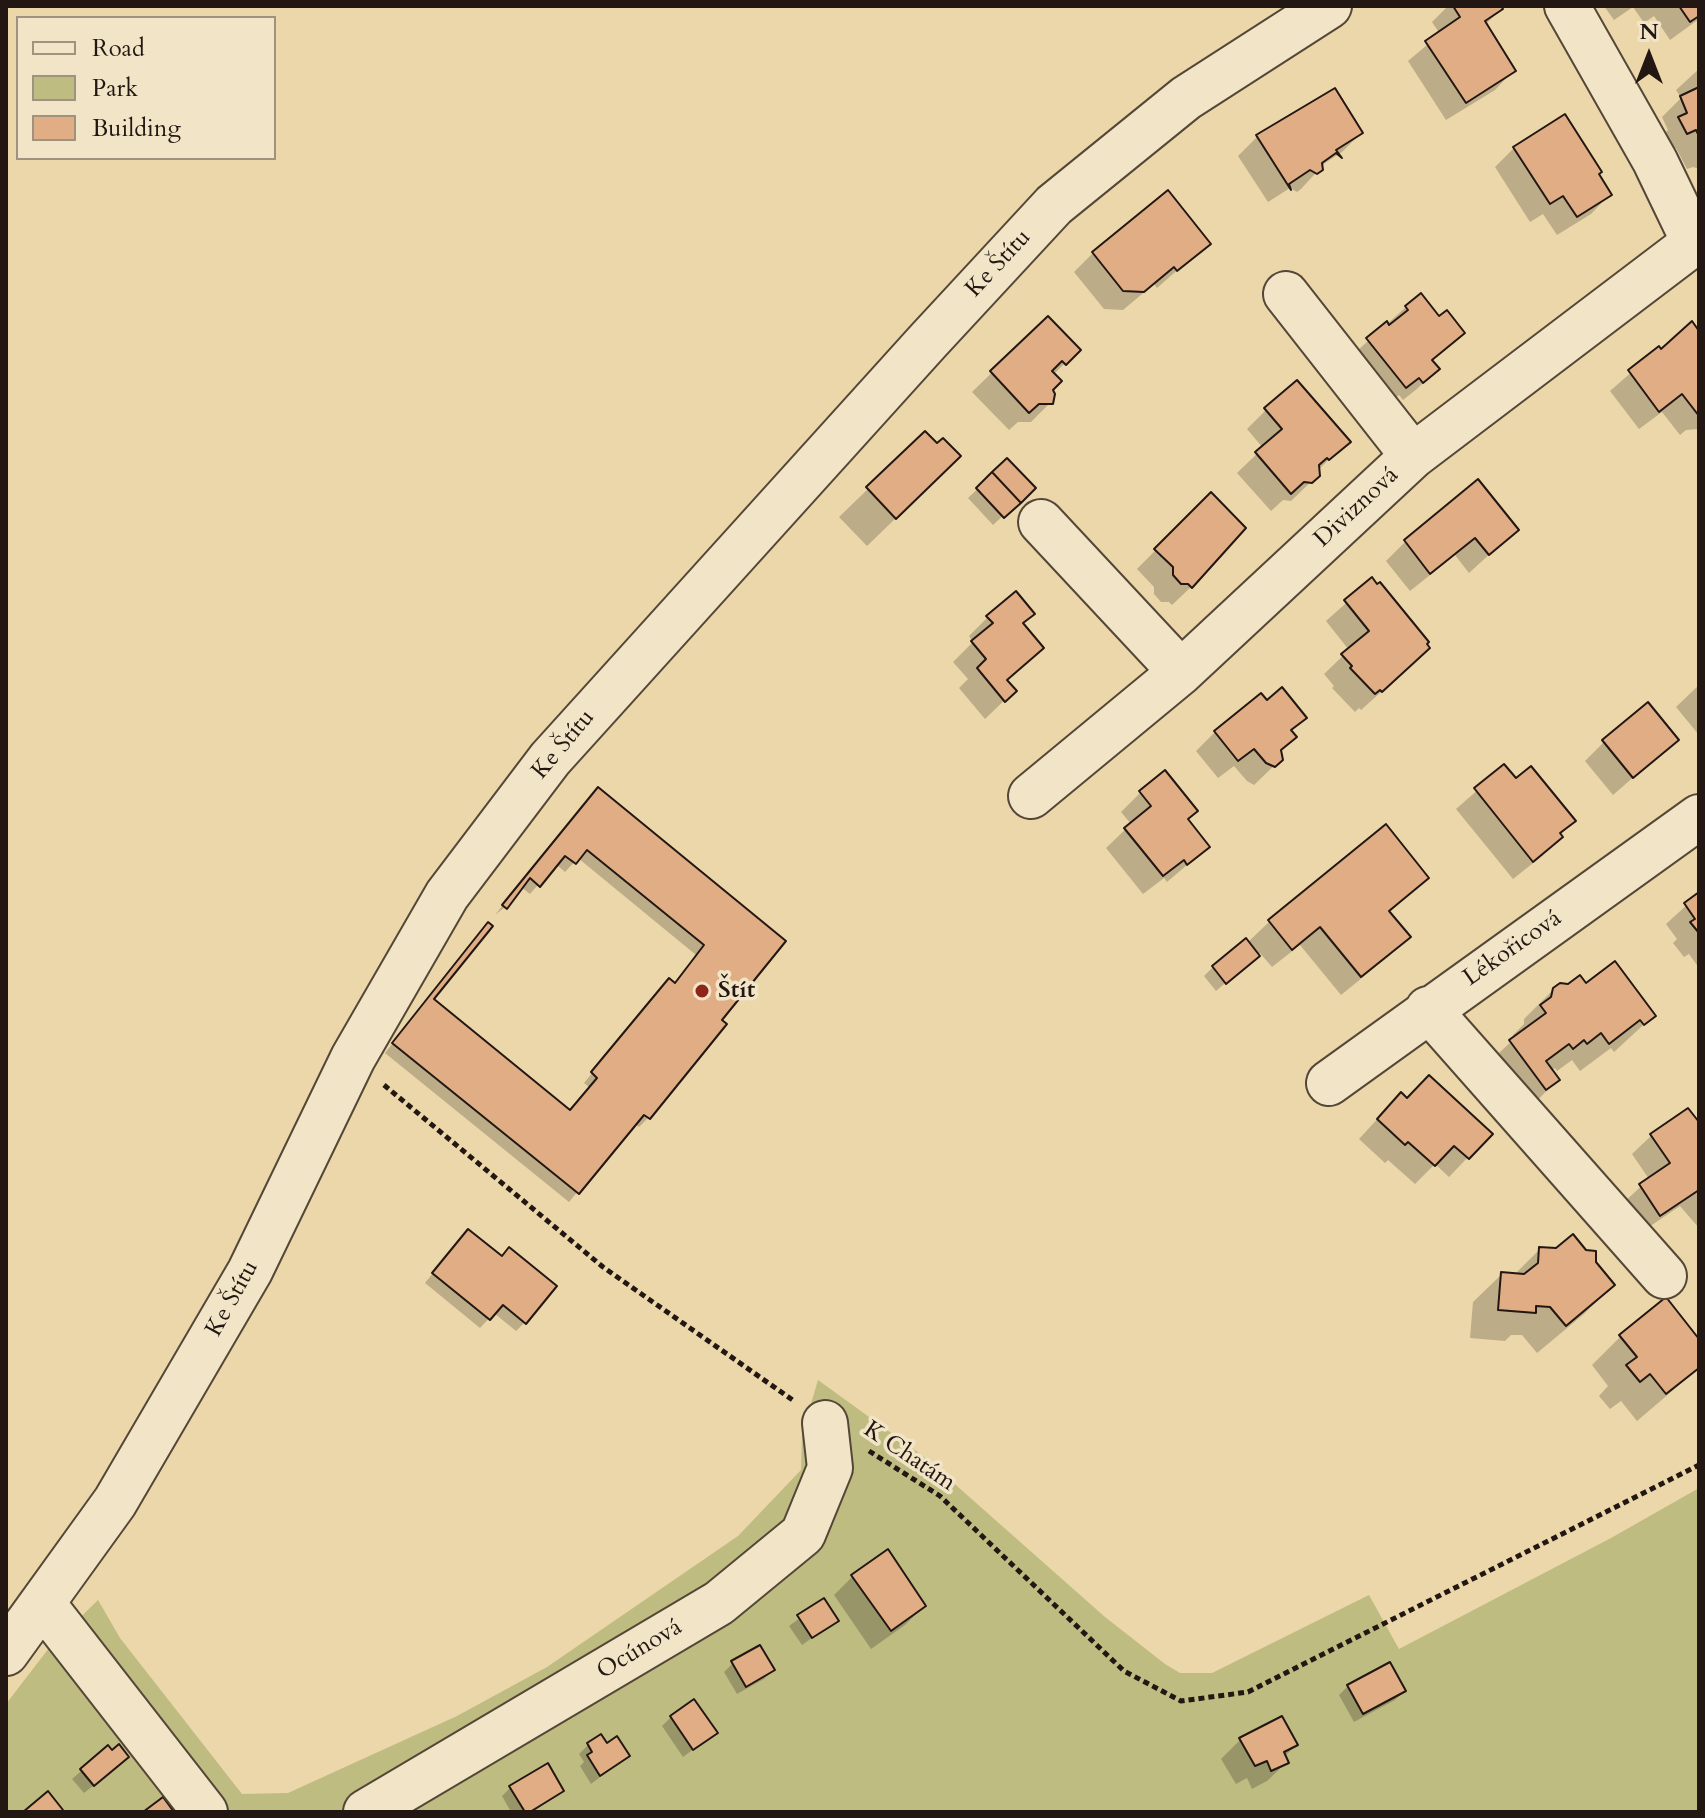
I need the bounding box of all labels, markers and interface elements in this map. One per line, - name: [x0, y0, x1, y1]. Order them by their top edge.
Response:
- legend: [16, 16, 276, 160]
- north arrow: [1609, 16, 1689, 96]
- text: N: [1639, 17, 1659, 47]
- text: Road: [92, 32, 145, 65]
- text: Park: [92, 72, 138, 105]
- text: Building: [92, 112, 181, 145]
- street label: Ke Štítu: [960, 224, 1038, 304]
- street label: Diviznová: [1309, 462, 1405, 554]
- street label: Ke Štítu: [527, 704, 601, 786]
- street label: Lékořicová: [1458, 905, 1568, 993]
- place label: Štít: [718, 977, 755, 1005]
- marker: Štít: [693, 982, 711, 1000]
- street label: Ke Štítu: [200, 1256, 266, 1342]
- street label: K Chatám: [858, 1416, 960, 1498]
- street label: Ocúnová: [592, 1613, 688, 1687]

